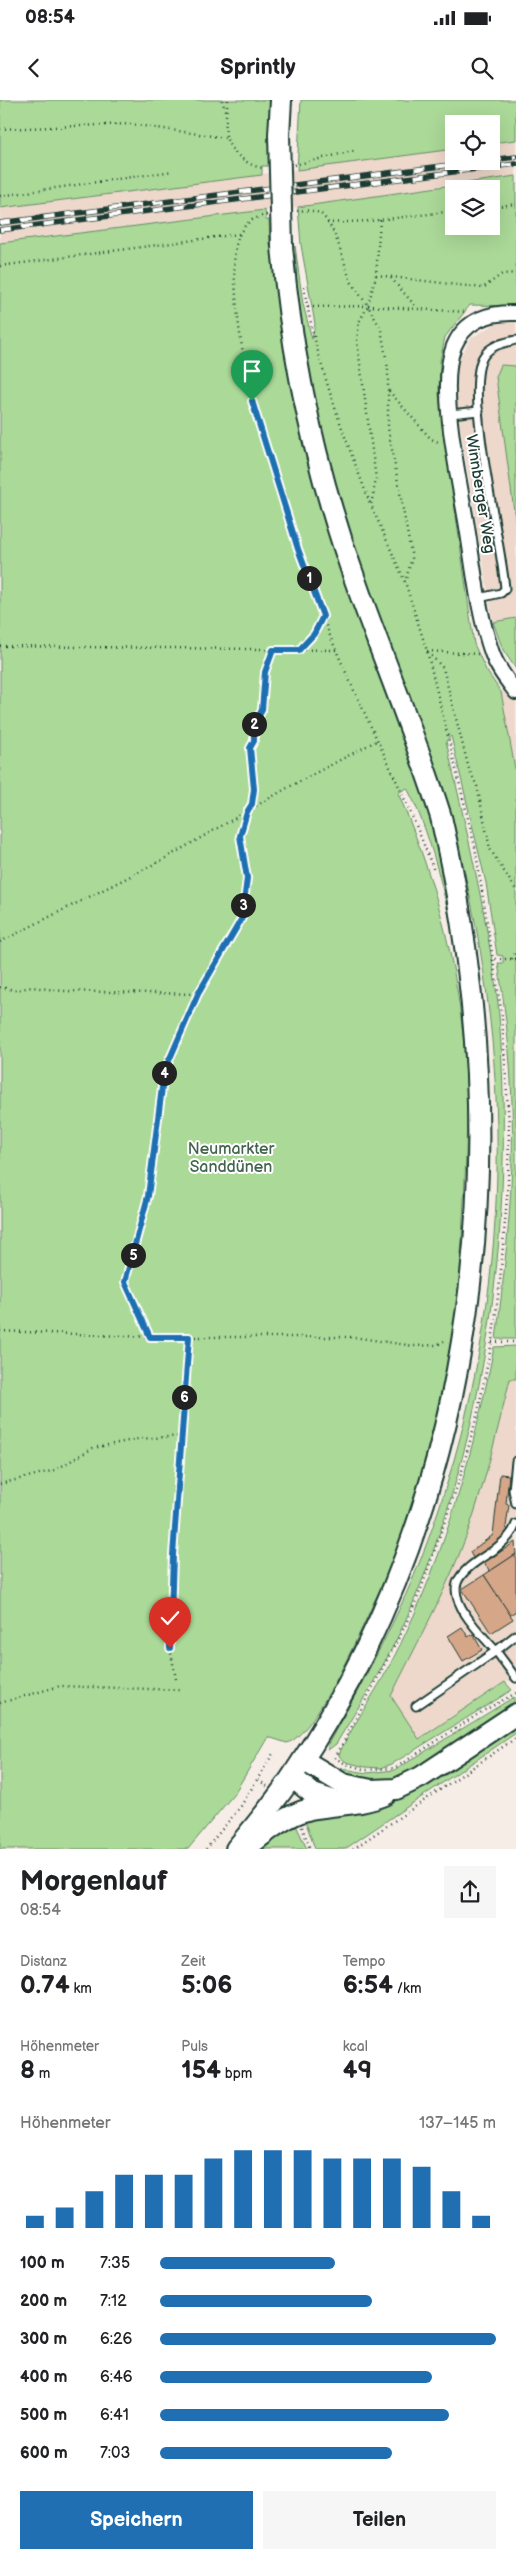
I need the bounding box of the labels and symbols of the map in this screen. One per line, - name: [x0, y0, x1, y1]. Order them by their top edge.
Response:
- pin: [231, 350, 273, 401]
- street label: Winnberger Weg: [461, 433, 499, 555]
- pin: 1: [296, 566, 322, 590]
- pin: 2: [242, 712, 266, 736]
- pin: 3: [230, 892, 256, 918]
- pin: 4: [152, 1060, 176, 1086]
- park label: Neumarkter Sanddünen: [188, 1140, 274, 1177]
- pin: 5: [120, 1242, 146, 1268]
- pin: 6: [172, 1384, 196, 1410]
- pin: [149, 1597, 191, 1648]

